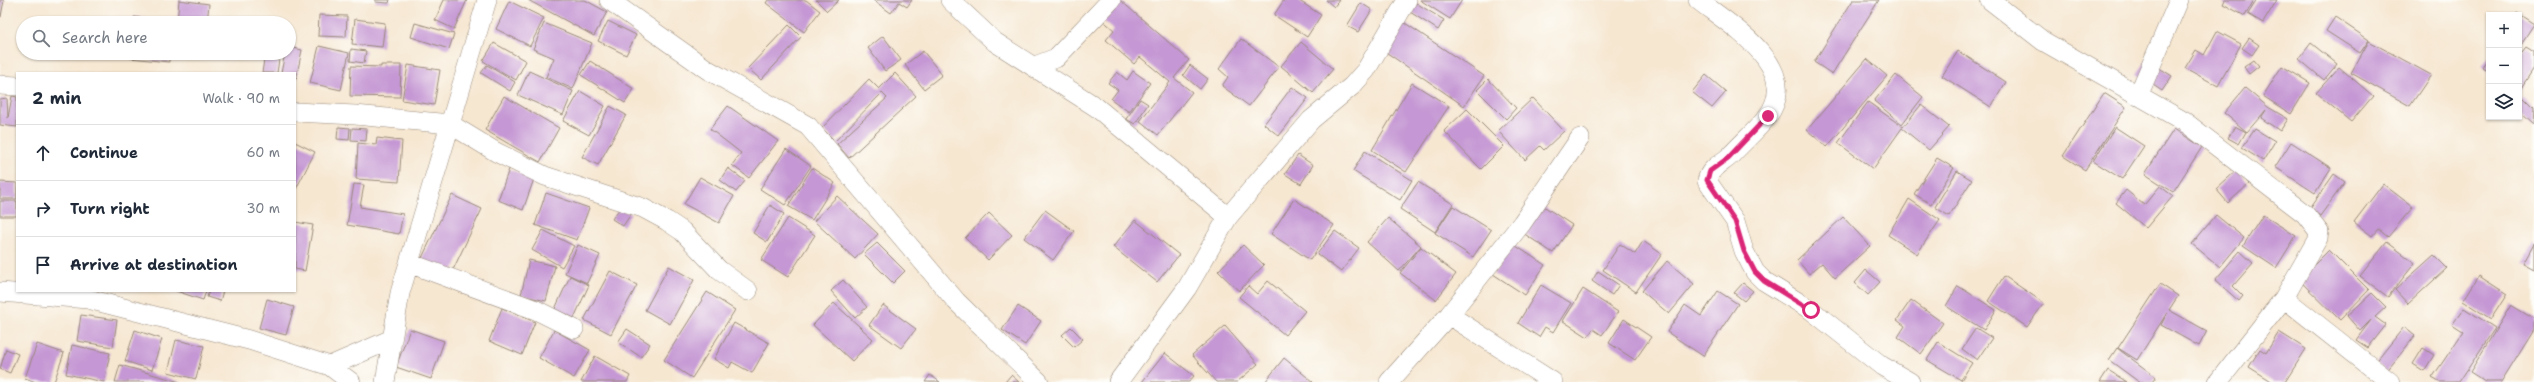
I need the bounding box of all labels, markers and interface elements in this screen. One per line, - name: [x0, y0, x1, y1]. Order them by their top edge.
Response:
- map controls: [2486, 12, 2522, 120]
- button: +: [2486, 12, 2522, 48]
- search box: [16, 16, 296, 60]
- icon: search: [30, 27, 52, 49]
- text: Search here: [62, 28, 148, 48]
- button: −: [2486, 48, 2522, 84]
- button: layers: [2486, 84, 2522, 120]
- text: 2 min: [32, 87, 82, 109]
- text: Walk · 90 m: [202, 90, 280, 107]
- route end: [1759, 107, 1777, 125]
- icon: ahead: [32, 142, 54, 164]
- text: Continue: [70, 143, 138, 163]
- text: 60 m: [247, 144, 280, 161]
- icon: right: [32, 198, 54, 220]
- text: Turn right: [70, 199, 150, 219]
- text: 30 m: [246, 200, 280, 217]
- icon: arrive: [32, 254, 54, 276]
- text: Arrive at destination: [70, 255, 238, 275]
- route start: [1802, 301, 1820, 319]

